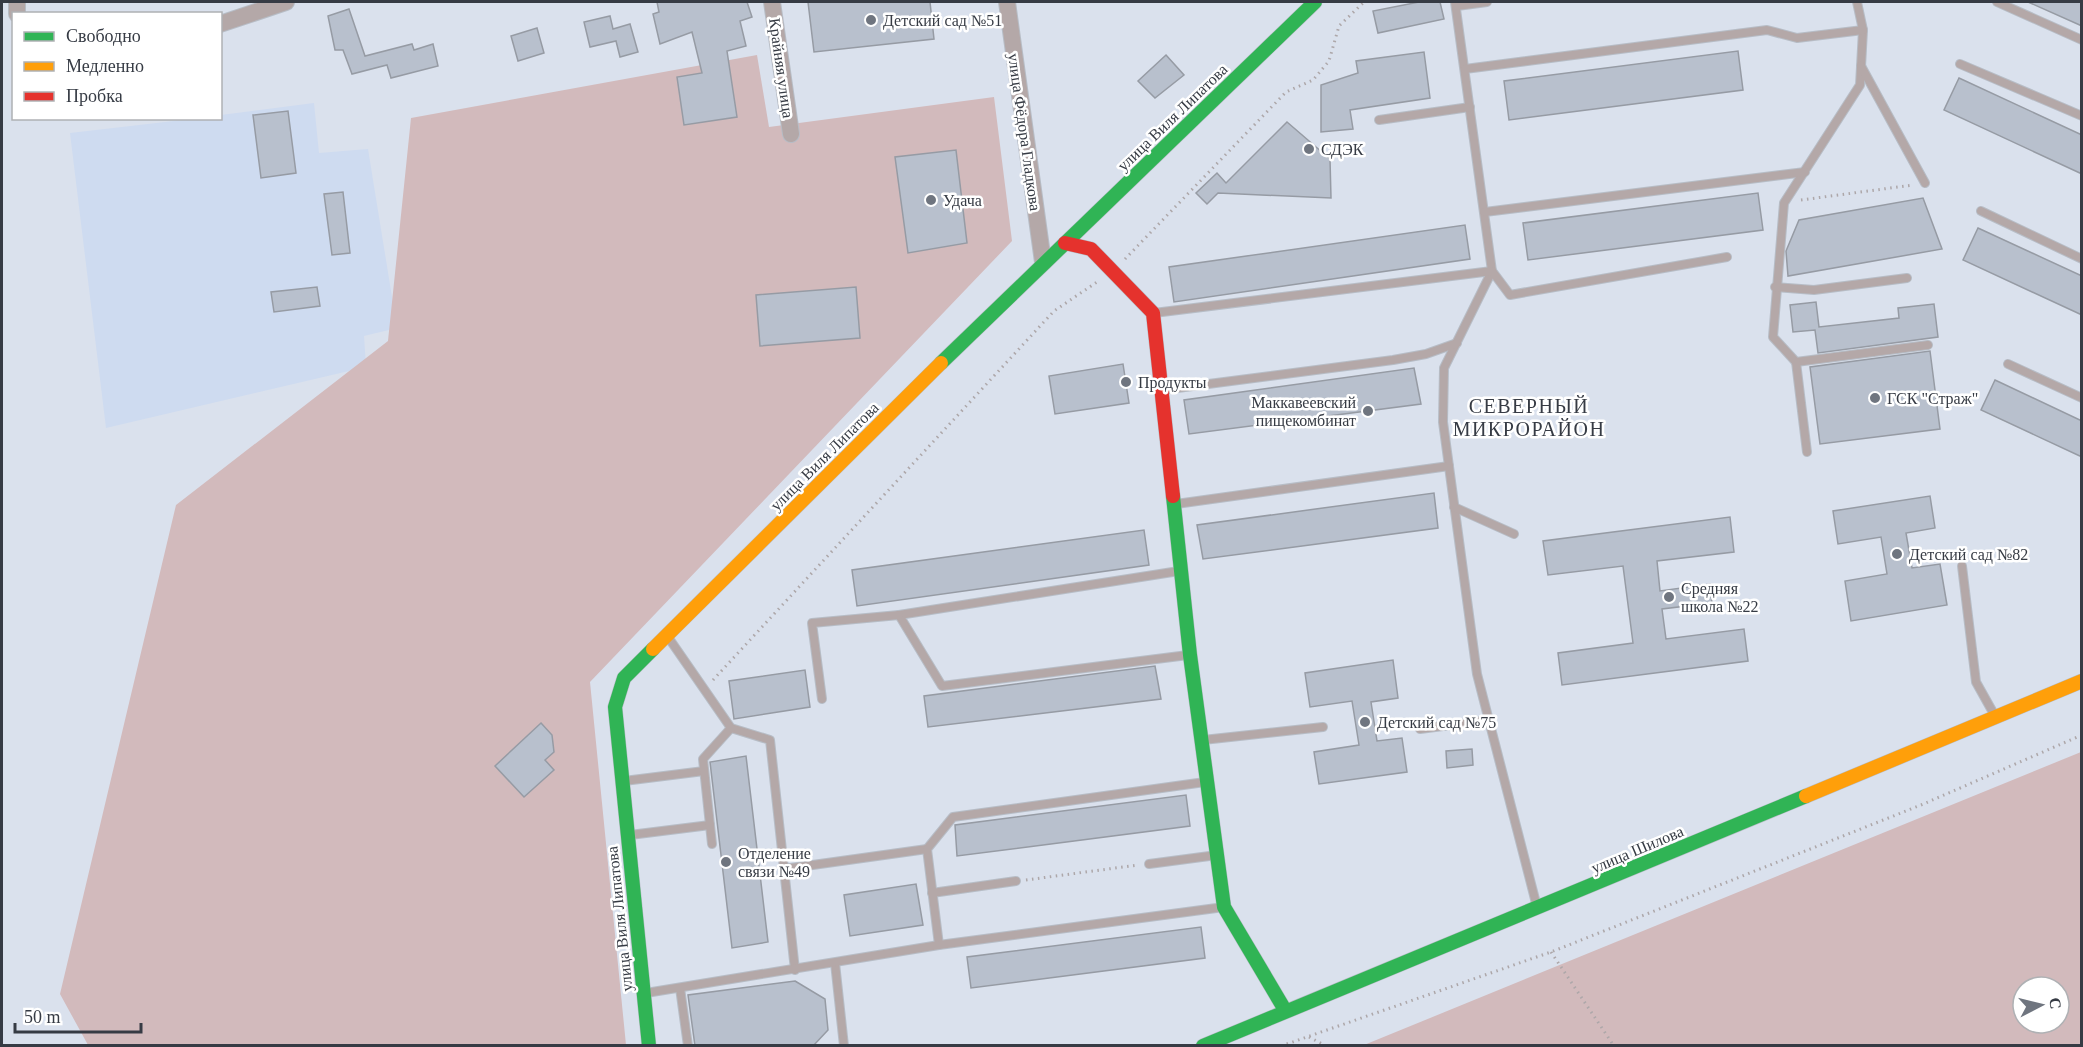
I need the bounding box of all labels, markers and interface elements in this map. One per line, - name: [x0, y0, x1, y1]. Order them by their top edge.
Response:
- legend: [12, 12, 222, 120]
- place label: Детский сад №51: [883, 12, 1002, 30]
- marker: Детский сад №51: [864, 13, 878, 27]
- street label: Крайняя улица: [765, 17, 797, 119]
- text: Свободно: [66, 26, 141, 46]
- street label: улица Фёдора Гладкова: [1004, 52, 1044, 212]
- text: Медленно: [66, 56, 144, 76]
- street label: улица Виля Липатова: [1114, 61, 1231, 175]
- text: Пробка: [66, 86, 123, 106]
- place label: СДЭК: [1321, 141, 1364, 159]
- marker: СДЭК: [1302, 142, 1316, 156]
- place label: Удача: [943, 192, 982, 210]
- marker: Удача: [924, 193, 938, 207]
- place label: Продукты: [1138, 374, 1207, 392]
- marker: Продукты: [1119, 375, 1133, 389]
- place label: ГСК "Страж": [1887, 390, 1978, 408]
- marker: ГСК "Страж": [1868, 391, 1882, 405]
- place label: Маккавеевский пищекомбинат: [1251, 394, 1356, 430]
- district label: СЕВЕРНЫЙ МИКРОРАЙОН: [1453, 395, 1605, 440]
- street label: улица Виля Липатова: [767, 399, 883, 515]
- marker: Маккавеевский пищекомбинат: [1361, 404, 1375, 418]
- place label: Детский сад №82: [1909, 546, 2028, 564]
- marker: Детский сад №82: [1890, 547, 1904, 561]
- place label: Средняя школа №22: [1681, 580, 1758, 615]
- marker: Средняя школа №22: [1662, 590, 1676, 604]
- place label: Детский сад №75: [1377, 714, 1496, 732]
- marker: Детский сад №75: [1358, 715, 1372, 729]
- street label: улица Шилова: [1588, 822, 1686, 877]
- street label: улица Виля Липатова: [603, 845, 637, 992]
- place label: Отделение связи №49: [738, 845, 811, 880]
- marker: Отделение связи №49: [719, 855, 733, 869]
- north arrow: [2011, 975, 2071, 1035]
- scale bar: [15, 996, 141, 1034]
- text: С: [2046, 996, 2065, 1010]
- text: 50 m: [24, 1007, 61, 1027]

